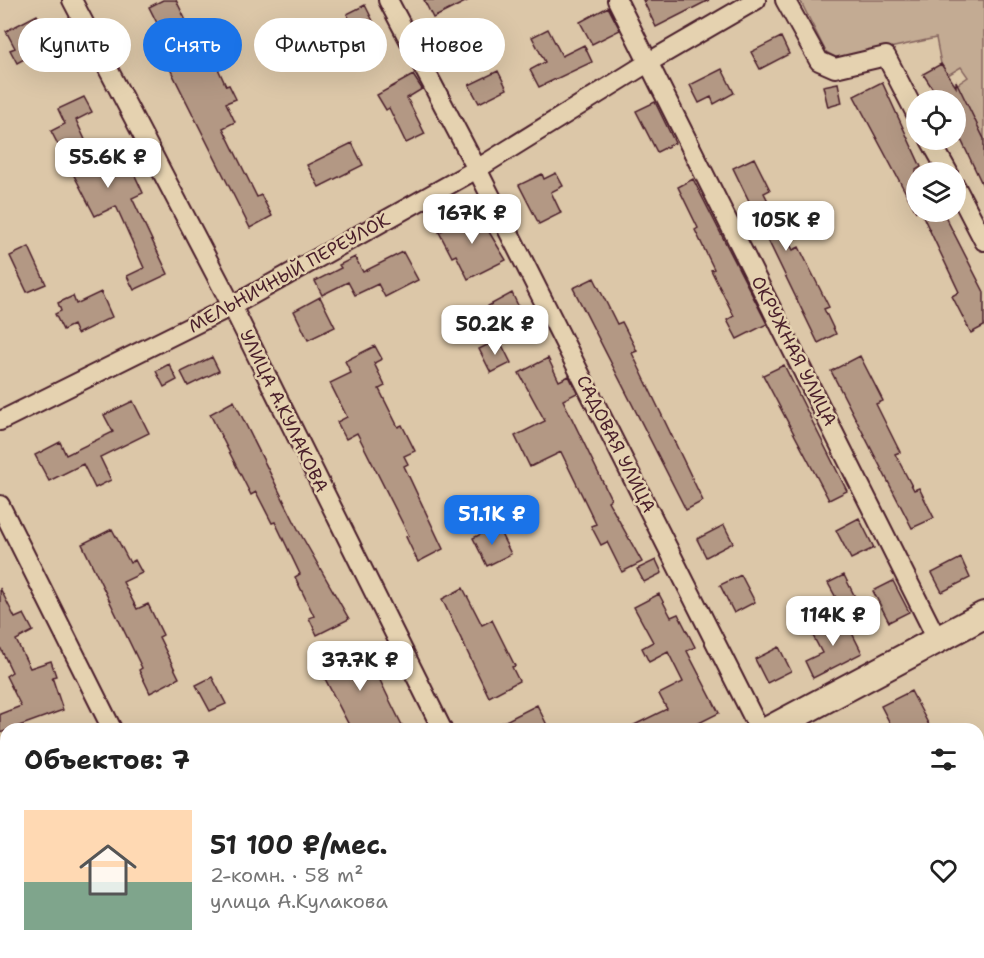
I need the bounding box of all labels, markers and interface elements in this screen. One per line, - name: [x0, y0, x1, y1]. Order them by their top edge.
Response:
- chip: Купить: [18, 18, 131, 72]
- chip: Снять: [143, 18, 242, 72]
- chip: Фильтры: [254, 18, 387, 72]
- chip: Новое: [399, 18, 505, 72]
- map controls: [906, 90, 966, 222]
- button: locate: [906, 90, 966, 150]
- pin: 55.6K ₽: [53, 138, 163, 189]
- text: 55.6K ₽: [69, 144, 147, 170]
- button: layers: [906, 162, 966, 222]
- pin: 167K ₽: [423, 194, 521, 245]
- text: 167K ₽: [437, 200, 507, 226]
- pin: 105K ₽: [737, 201, 835, 252]
- street label: МЕЛЬНИЧНЫЙ ПЕРЕУЛОК: [184, 207, 394, 338]
- text: 105K ₽: [751, 207, 821, 233]
- street label: ОКРУЖНАЯ УЛИЦА: [746, 272, 842, 430]
- pin: 50.2K ₽: [440, 305, 550, 356]
- text: 50.2K ₽: [455, 311, 535, 337]
- street label: УЛИЦА А.КУЛАКОВА: [234, 326, 334, 496]
- street label: САДОВАЯ УЛИЦА: [571, 371, 661, 517]
- pin: 51.1K ₽: [437, 495, 547, 546]
- text: 51.1K ₽: [458, 501, 526, 527]
- pin: 114K ₽: [784, 596, 882, 647]
- text: 114K ₽: [800, 602, 866, 628]
- pin: 37.7K ₽: [305, 641, 415, 692]
- text: 37.7K ₽: [321, 647, 399, 673]
- text: Объектов: 7: [24, 742, 190, 777]
- icon: filters: [927, 743, 960, 776]
- text: 51 100 ₽/мес.: [210, 827, 388, 862]
- icon: home: [72, 834, 144, 906]
- icon: heart: [927, 854, 960, 887]
- text: 2-комн. · 58 m²: [210, 862, 364, 888]
- text: улица А.Кулакова: [210, 888, 388, 914]

